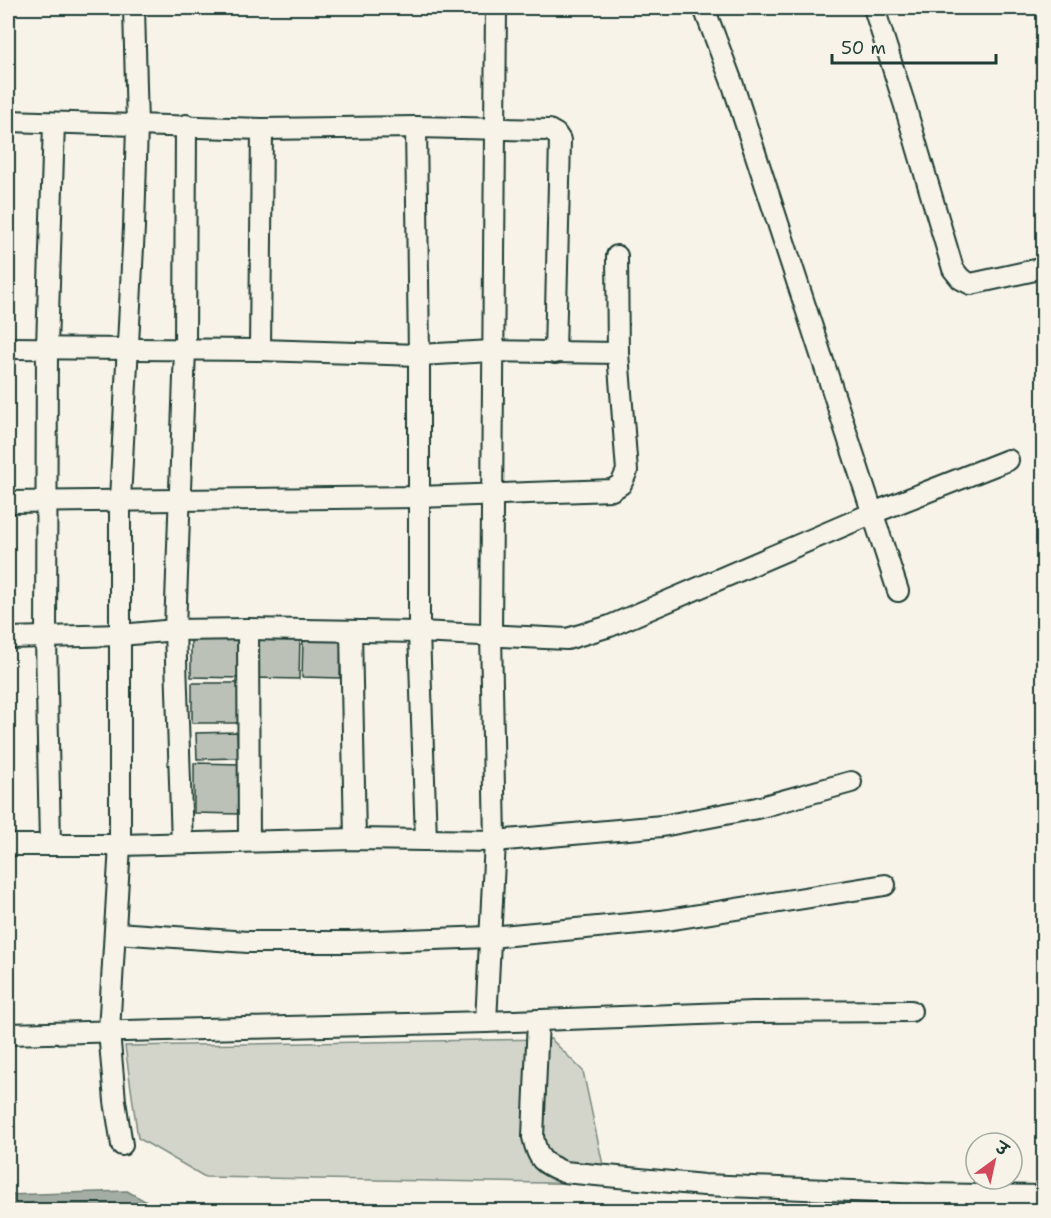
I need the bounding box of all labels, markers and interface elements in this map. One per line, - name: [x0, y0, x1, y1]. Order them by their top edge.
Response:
- scale bar: [832, 27, 996, 65]
- text: 50 m: [841, 36, 886, 60]
- north arrow: [964, 1131, 1024, 1191]
- text: उ: [990, 1136, 1013, 1161]

